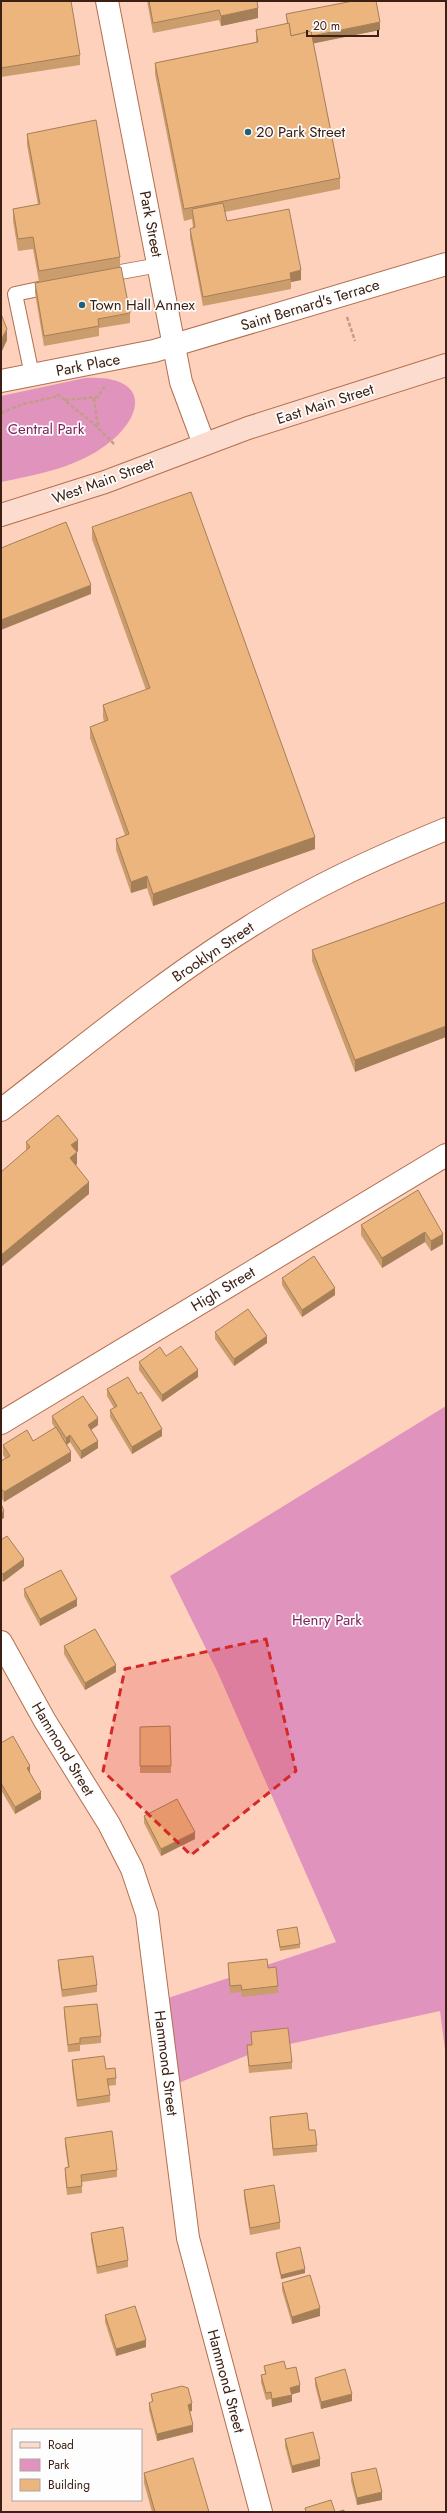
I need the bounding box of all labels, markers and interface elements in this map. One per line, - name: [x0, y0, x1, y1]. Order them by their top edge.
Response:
- scale bar: [307, 12, 378, 38]
- text: 20 m: [313, 17, 340, 35]
- place label: 20 Park Street: [256, 121, 345, 143]
- marker: 20 Park Street: [243, 127, 253, 137]
- street label: Park Street: [134, 189, 168, 259]
- street label: Saint Bernard's Terrace: [238, 273, 382, 337]
- place label: Town Hall Annex: [90, 294, 196, 316]
- marker: Town Hall Annex: [77, 300, 87, 310]
- street label: Park Place: [54, 348, 122, 382]
- street label: East Main Street: [274, 378, 377, 430]
- park label: Central Park: [8, 418, 85, 440]
- street label: West Main Street: [49, 452, 157, 510]
- street label: Brooklyn Street: [168, 916, 259, 988]
- street label: High Street: [187, 1261, 260, 1317]
- park label: Henry Park: [292, 1609, 362, 1631]
- street label: Hammond Street: [26, 1698, 100, 1801]
- street label: Hammond Street: [149, 2009, 183, 2117]
- street label: Hammond Street: [202, 2327, 250, 2436]
- legend: [12, 2429, 142, 2501]
- text: Road: [48, 2436, 74, 2454]
- text: Park: [48, 2456, 70, 2474]
- text: Building: [48, 2476, 90, 2494]

